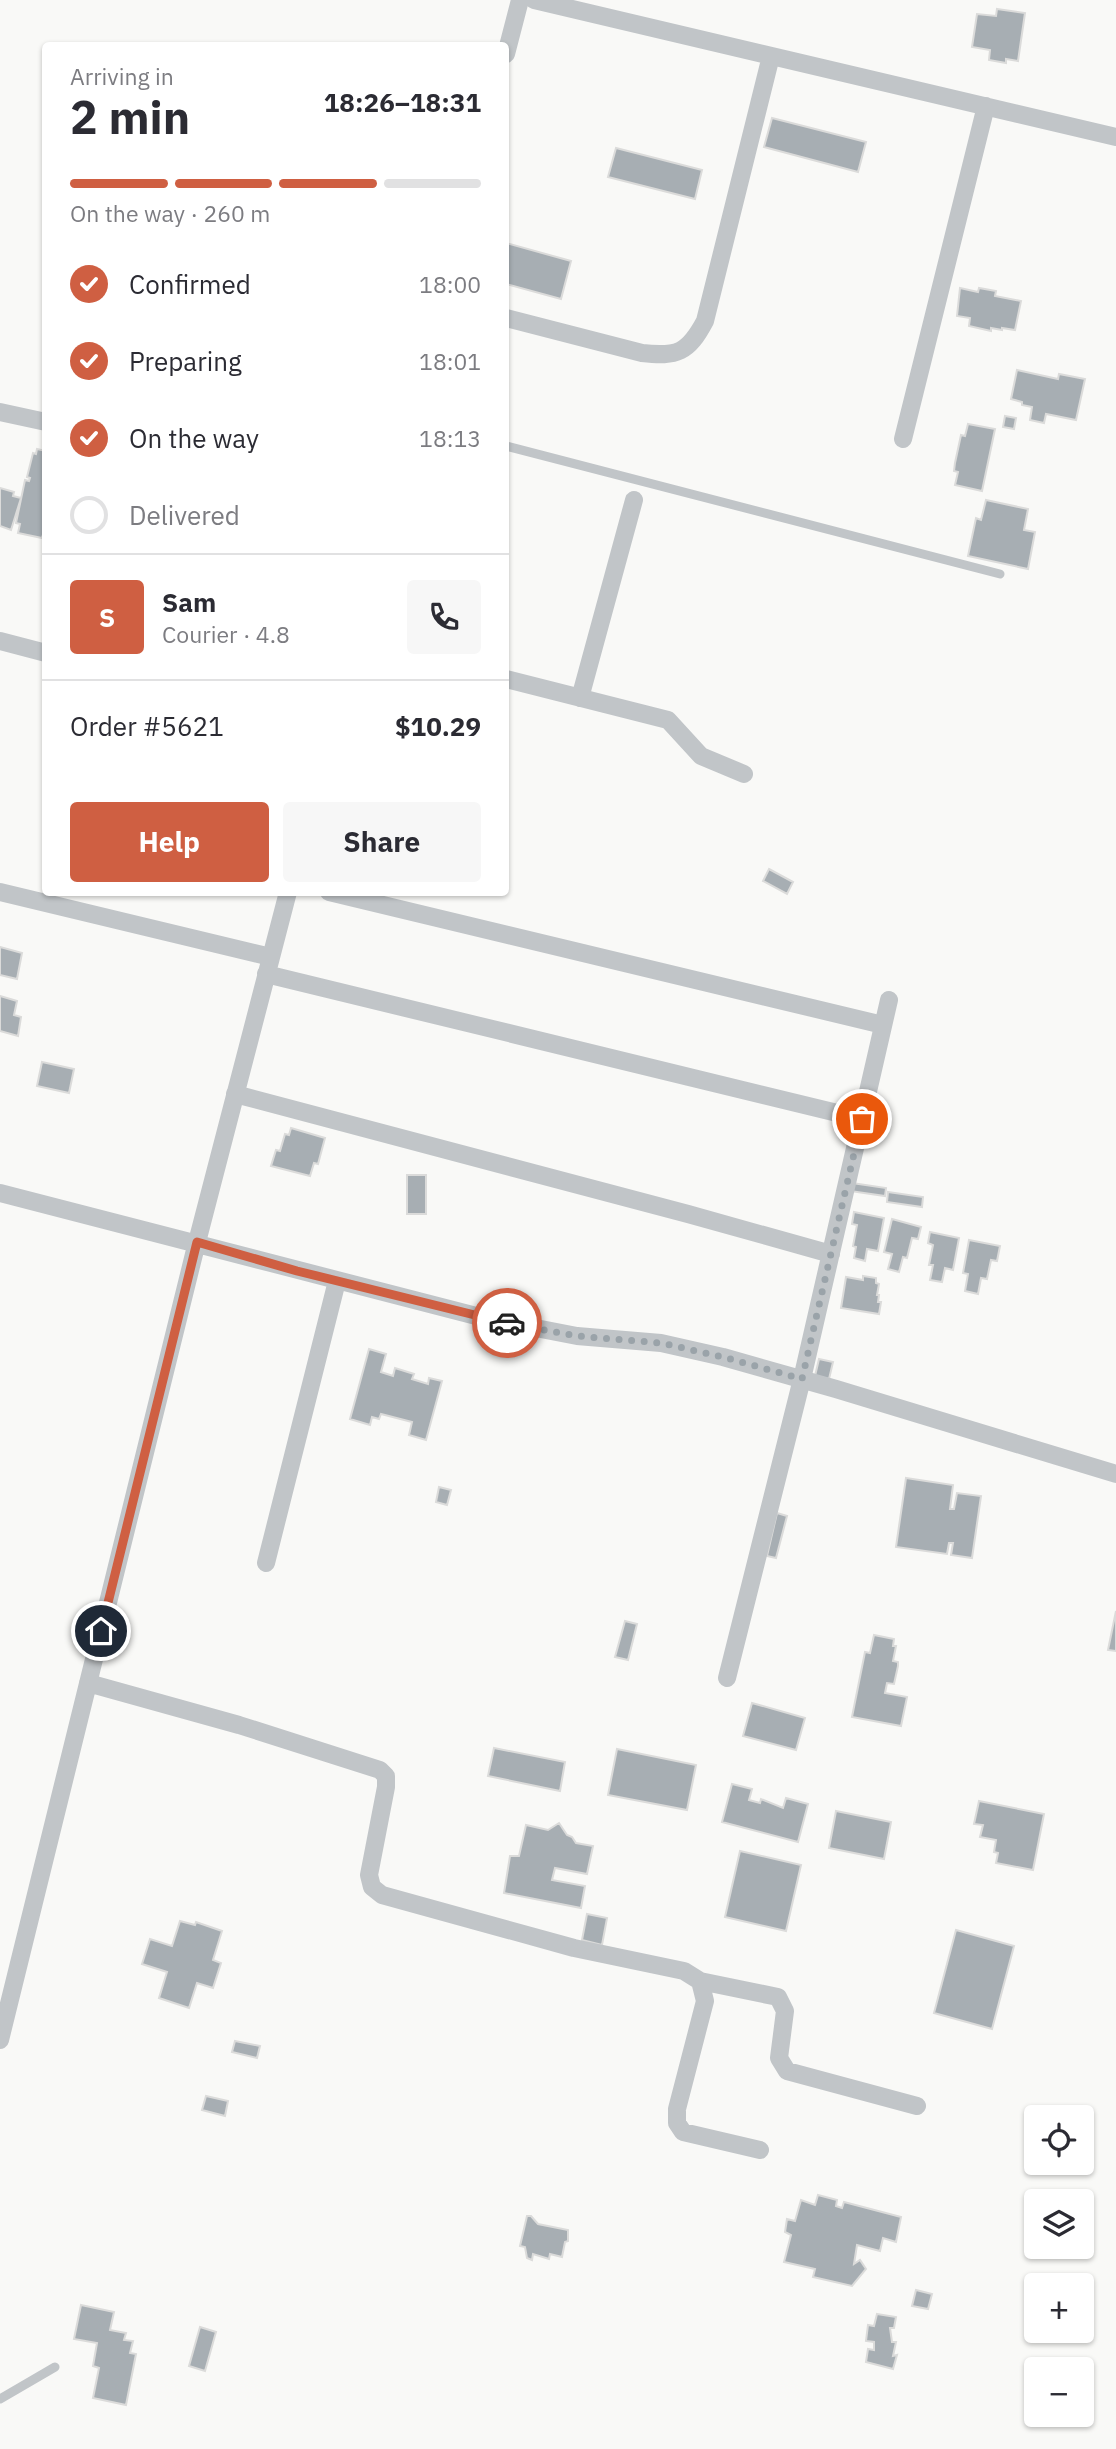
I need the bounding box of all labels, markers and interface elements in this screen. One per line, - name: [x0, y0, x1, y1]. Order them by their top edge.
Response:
- text: Arriving in: [70, 61, 174, 91]
- text: 18:26–18:31: [324, 85, 481, 119]
- text: 2 min: [70, 87, 190, 147]
- text: On the way · 260 m: [70, 198, 270, 228]
- icon: check: [70, 265, 108, 303]
- text: Confirmed: [129, 267, 251, 301]
- text: 18:00: [419, 269, 481, 299]
- icon: check: [70, 342, 108, 380]
- text: Preparing: [129, 344, 242, 378]
- text: 18:01: [419, 346, 481, 376]
- icon: check: [70, 419, 108, 457]
- text: On the way: [129, 421, 259, 455]
- text: 18:13: [419, 423, 481, 453]
- text: Delivered: [129, 498, 240, 532]
- button: phone: [407, 580, 481, 654]
- text: Sam: [162, 585, 216, 619]
- text: S: [99, 600, 115, 634]
- text: Courier · 4.8: [162, 619, 290, 649]
- text: Order #5621: [70, 709, 224, 743]
- text: $10.29: [395, 709, 481, 743]
- button: Help: [70, 802, 269, 882]
- button: Share: [283, 802, 481, 882]
- pin: [832, 1089, 892, 1149]
- icon: bag: [843, 1100, 881, 1138]
- courier: [472, 1288, 542, 1358]
- icon: car: [488, 1304, 526, 1342]
- pin: [71, 1601, 131, 1661]
- icon: home: [82, 1612, 120, 1650]
- map controls: [1024, 2105, 1094, 2427]
- button: locate: [1024, 2105, 1094, 2175]
- button: layers: [1024, 2189, 1094, 2259]
- button: +: [1024, 2273, 1094, 2343]
- button: −: [1024, 2357, 1094, 2427]

